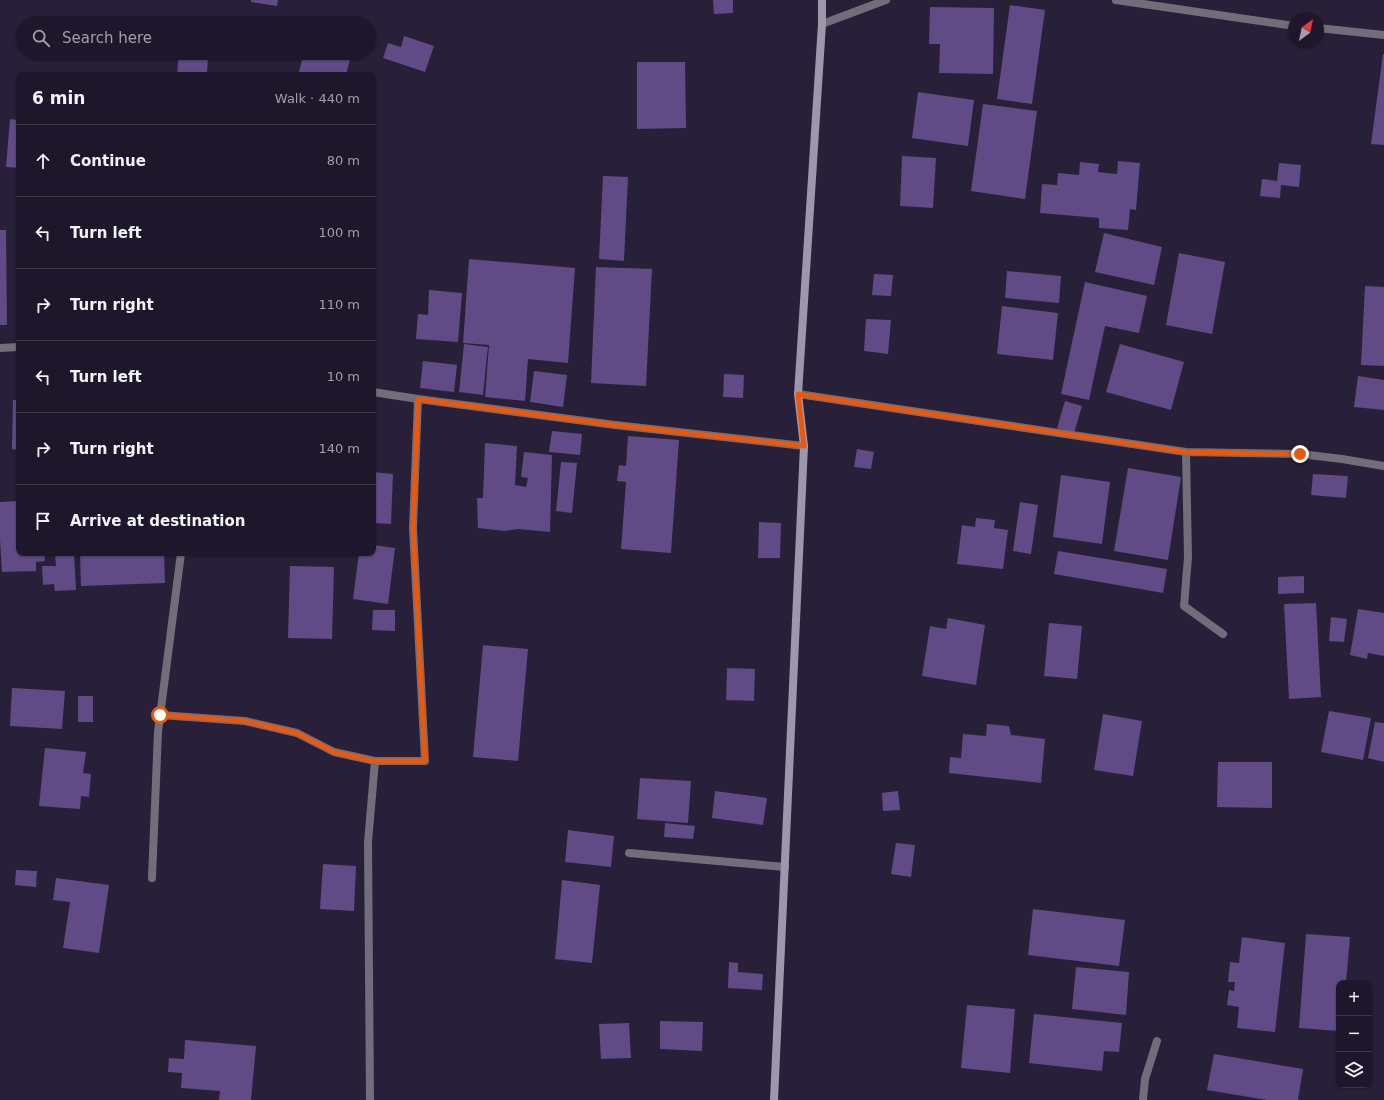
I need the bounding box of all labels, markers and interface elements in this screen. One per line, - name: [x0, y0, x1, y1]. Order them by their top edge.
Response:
- north arrow: [1288, 12, 1324, 48]
- search box: [16, 16, 376, 60]
- icon: search: [30, 27, 52, 49]
- text: Search here: [62, 29, 152, 47]
- text: 6 min: [32, 88, 85, 108]
- text: Walk · 440 m: [275, 91, 360, 106]
- icon: ahead: [32, 150, 54, 172]
- text: Continue: [70, 152, 146, 170]
- text: 80 m: [327, 153, 360, 168]
- icon: left: [32, 222, 54, 244]
- text: Turn left: [70, 224, 142, 242]
- text: 100 m: [318, 225, 360, 240]
- icon: right: [32, 294, 54, 316]
- text: Turn right: [70, 296, 154, 314]
- text: 110 m: [318, 297, 360, 312]
- icon: left: [32, 366, 54, 388]
- text: Turn left: [70, 368, 142, 386]
- text: 10 m: [327, 369, 360, 384]
- icon: right: [32, 438, 54, 460]
- text: Turn right: [70, 440, 154, 458]
- text: 140 m: [318, 441, 360, 456]
- route end: [1291, 445, 1309, 463]
- icon: arrive: [32, 510, 54, 532]
- text: Arrive at destination: [70, 512, 245, 530]
- route start: [151, 706, 169, 724]
- map controls: [1336, 980, 1372, 1088]
- button: +: [1336, 980, 1372, 1016]
- button: −: [1336, 1016, 1372, 1052]
- button: layers: [1336, 1052, 1372, 1088]

